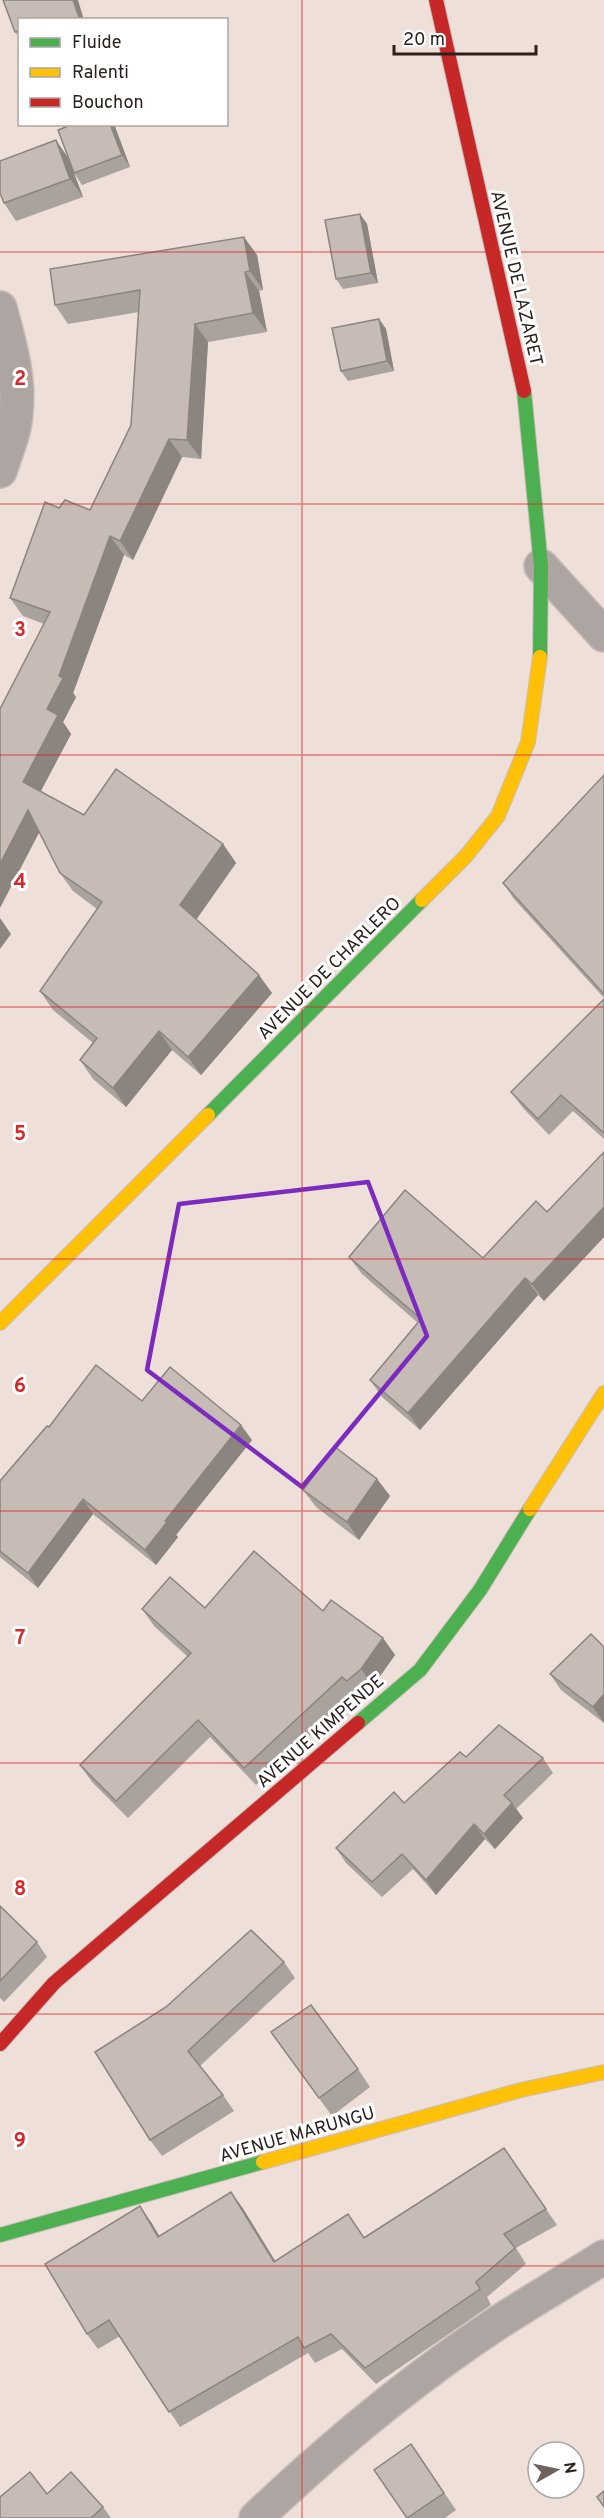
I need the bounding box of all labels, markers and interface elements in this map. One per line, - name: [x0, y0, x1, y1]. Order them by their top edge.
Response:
- legend: [18, 18, 228, 126]
- scale bar: [394, 18, 536, 56]
- text: 20 m: [403, 29, 445, 52]
- text: Fluide: [72, 32, 121, 55]
- text: Ralenti: [72, 62, 129, 85]
- text: Bouchon: [72, 92, 144, 115]
- street label: AVENUE DE LAZARET: [484, 188, 547, 368]
- text: 2: [14, 367, 26, 393]
- text: 3: [14, 618, 26, 644]
- text: 4: [14, 870, 26, 896]
- street label: AVENUE DE CHARLERO: [254, 893, 407, 1046]
- text: 5: [14, 1122, 26, 1148]
- text: 6: [14, 1374, 26, 1400]
- text: 7: [15, 1626, 25, 1652]
- street label: AVENUE KIMPENDE: [252, 1670, 390, 1794]
- text: 8: [14, 1877, 26, 1903]
- street label: AVENUE MARUNGU: [217, 2102, 378, 2169]
- text: 9: [14, 2129, 26, 2155]
- north arrow: [526, 2440, 586, 2500]
- text: N: [558, 2461, 580, 2475]

